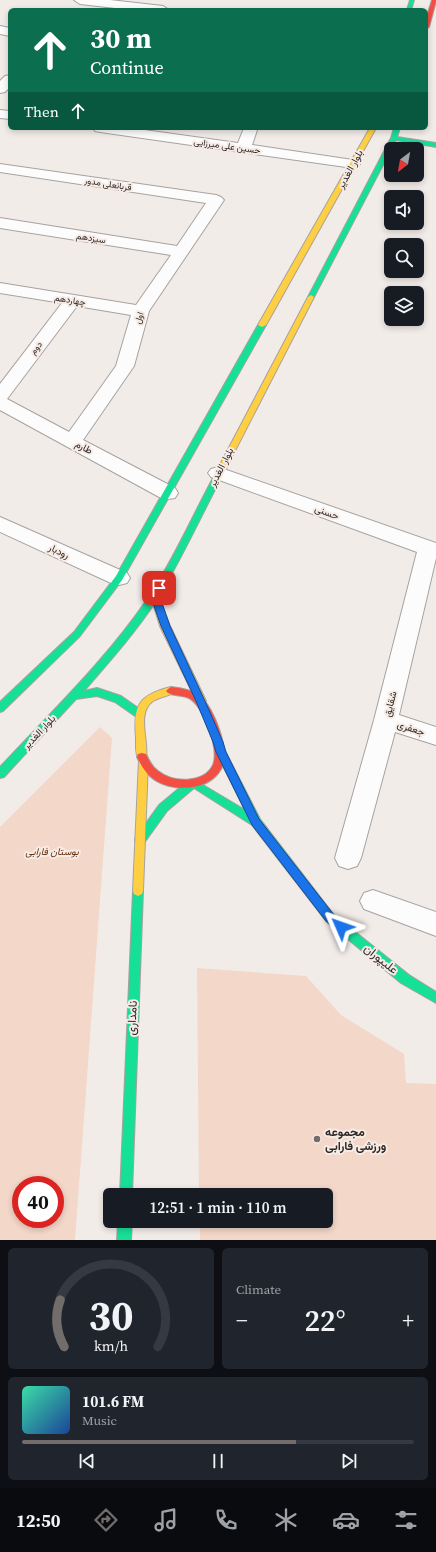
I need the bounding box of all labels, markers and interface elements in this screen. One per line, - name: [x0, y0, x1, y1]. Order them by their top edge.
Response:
- text: 30 m: [90, 19, 152, 57]
- icon: ahead: [24, 24, 76, 76]
- text: Continue: [90, 55, 164, 80]
- icon: ahead: [67, 100, 89, 122]
- text: Then: [24, 101, 59, 122]
- street label: حسین علی میرزایی: [193, 135, 261, 157]
- north arrow: [384, 142, 424, 182]
- map controls: [384, 142, 424, 326]
- street label: بلوار الغدیر: [334, 147, 366, 191]
- street label: قربانعلی مدور: [83, 174, 132, 194]
- button: sound: [384, 190, 424, 230]
- street label: سیزدهم: [75, 230, 107, 246]
- button: search: [384, 238, 424, 278]
- button: layers: [384, 286, 424, 326]
- street label: چهاردهم: [53, 292, 87, 308]
- street label: اول: [131, 310, 147, 326]
- street label: دوم: [27, 339, 45, 357]
- street label: طارم: [73, 437, 95, 457]
- street label: بلوار الغدیر: [205, 445, 236, 490]
- street label: حسنی: [313, 502, 341, 522]
- street label: رودبار: [46, 540, 71, 561]
- pin: [142, 571, 176, 605]
- icon: arrive: [148, 577, 170, 599]
- street label: شقایق: [381, 690, 400, 718]
- street label: بلوار الغدیر: [19, 712, 58, 753]
- street label: جعفری: [396, 717, 427, 739]
- park label: بوستان فارابی: [25, 845, 80, 858]
- position arrow: [320, 906, 362, 948]
- street label: علیپوران: [361, 940, 401, 978]
- street label: نامداری: [123, 1000, 141, 1036]
- place label: مجموعه ورزشی فارابی: [325, 1124, 387, 1154]
- marker: مجموعه ورزشی فارابی: [312, 1134, 322, 1144]
- speed limit sign: 40: [12, 1176, 64, 1228]
- text: 12:51 · 1 min · 110 m: [150, 1197, 286, 1218]
- text: Climate: [236, 1281, 281, 1298]
- text: 30: [88, 1286, 134, 1343]
- text: 22°: [304, 1300, 346, 1341]
- text: −: [236, 1305, 248, 1335]
- text: +: [402, 1305, 414, 1335]
- text: km/h: [94, 1335, 128, 1355]
- text: 101.6 FM: [82, 1391, 144, 1412]
- text: Music: [82, 1412, 117, 1429]
- icon: previous: [76, 1450, 98, 1472]
- icon: pause: [207, 1450, 229, 1472]
- icon: next: [338, 1450, 360, 1472]
- icon: directions: [92, 1506, 120, 1534]
- icon: music: [152, 1506, 180, 1534]
- icon: phone: [212, 1506, 240, 1534]
- icon: climate: [272, 1506, 300, 1534]
- icon: car: [332, 1506, 360, 1534]
- icon: filters: [392, 1506, 420, 1534]
- text: 12:50: [16, 1508, 60, 1533]

